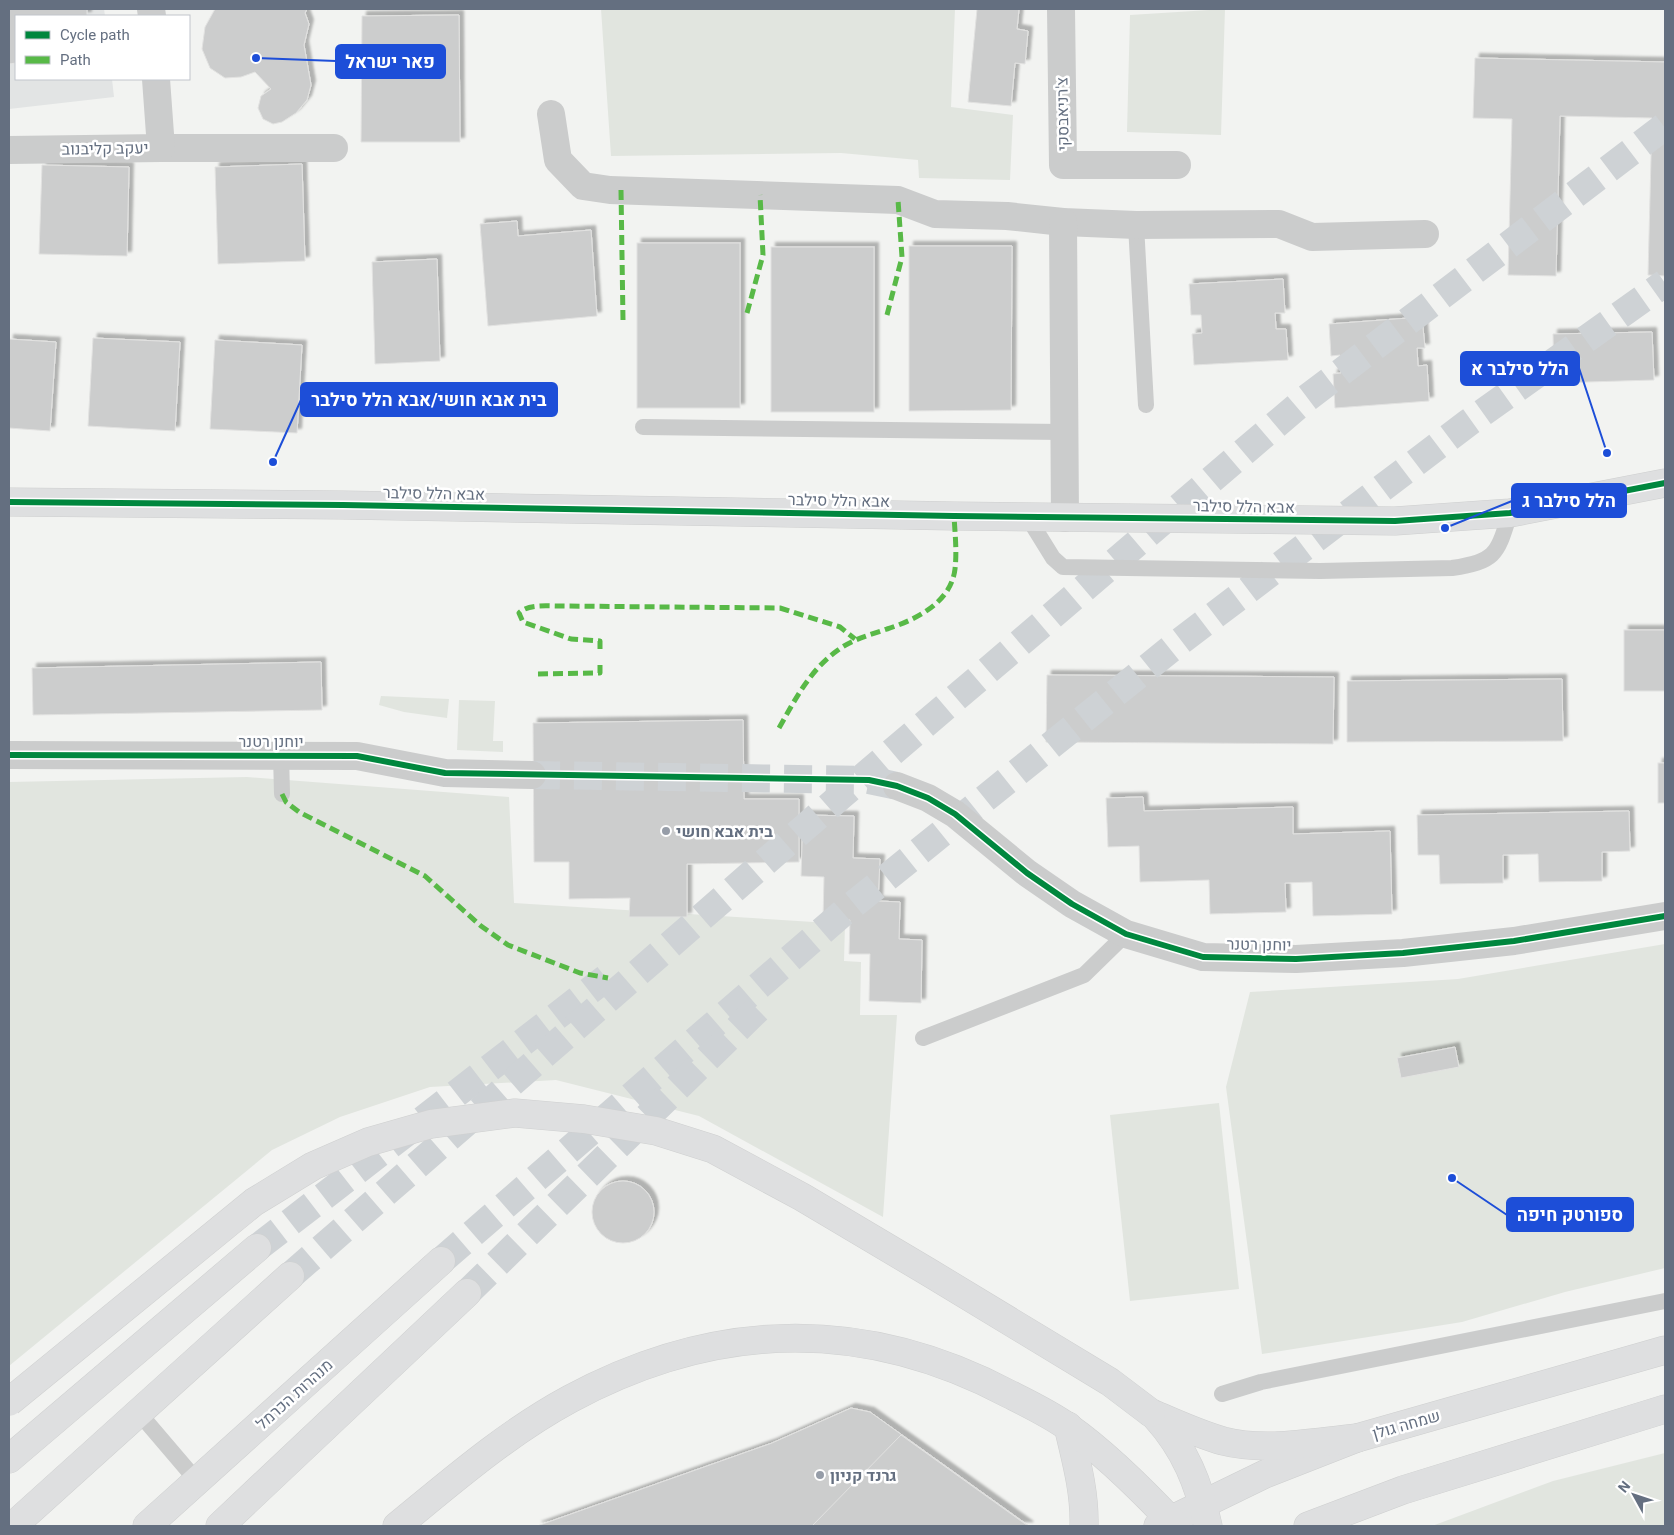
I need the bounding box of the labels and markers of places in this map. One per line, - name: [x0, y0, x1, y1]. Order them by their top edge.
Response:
- callout: פאר ישראל: [336, 45, 445, 78]
- callout: הלל סילבר א: [1461, 352, 1579, 385]
- callout: בית אבא חושי/אבא הלל סילבר: [301, 383, 557, 416]
- callout: הלל סילבר ג: [1512, 484, 1626, 517]
- place label: בית אבא חושי: [676, 822, 773, 841]
- marker: בית אבא חושי: [660, 825, 672, 837]
- callout: ספורטק חיפה: [1507, 1198, 1633, 1231]
- place label: גרנד קניון: [830, 1466, 897, 1485]
- marker: גרנד קניון: [814, 1469, 826, 1481]

